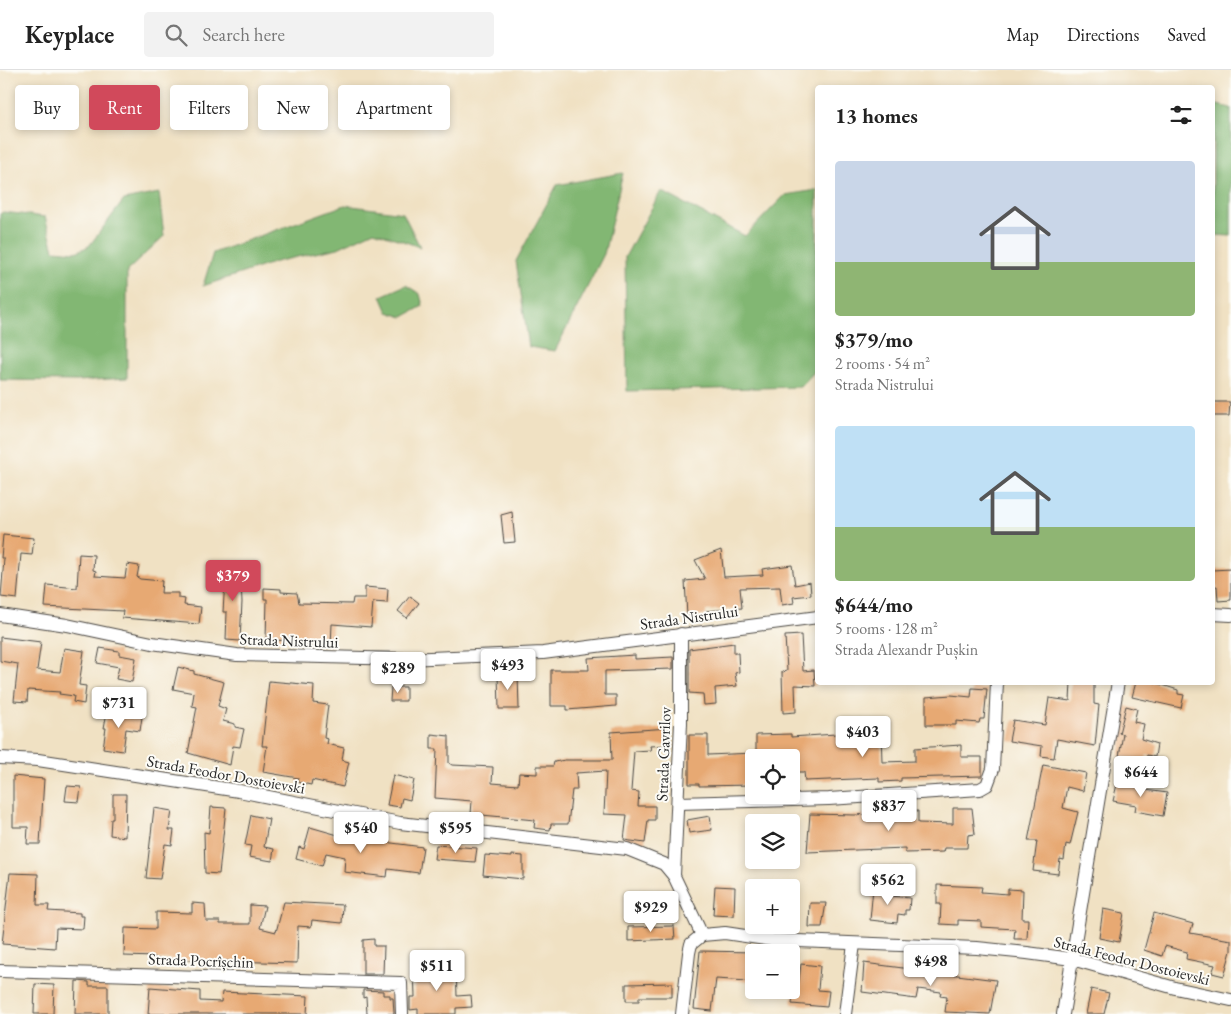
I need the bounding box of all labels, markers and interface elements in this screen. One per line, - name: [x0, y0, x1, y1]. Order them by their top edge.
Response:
- search box: [144, 12, 494, 57]
- text: Keyplace: [25, 19, 114, 50]
- icon: search: [162, 21, 190, 49]
- text: Search here: [202, 22, 285, 47]
- text: Map: [1007, 23, 1039, 46]
- text: Directions: [1067, 23, 1139, 46]
- text: Saved: [1167, 23, 1206, 46]
- chip: Buy: [15, 85, 79, 130]
- chip: Rent: [89, 85, 160, 130]
- chip: Filters: [170, 85, 248, 130]
- chip: New: [258, 85, 328, 130]
- chip: Apartment: [338, 85, 450, 130]
- icon: filters: [1167, 101, 1195, 129]
- text: 13 homes: [835, 102, 918, 129]
- icon: home: [970, 193, 1060, 283]
- text: $379/mo: [835, 326, 913, 353]
- text: 2 rooms · 54 m²: [835, 353, 930, 374]
- text: Strada Nistrului: [835, 374, 934, 395]
- icon: home: [970, 458, 1060, 548]
- pin: $379: [203, 560, 263, 602]
- text: $379: [217, 565, 249, 586]
- text: $644/mo: [835, 591, 913, 618]
- street label: Strada Nistrului: [639, 600, 739, 635]
- text: 5 rooms · 128 m²: [835, 618, 938, 639]
- street label: Strada Nistrului: [239, 628, 339, 653]
- text: Strada Alexandr Pușkin: [835, 639, 978, 660]
- pin: $493: [478, 648, 538, 691]
- pin: $289: [368, 652, 428, 694]
- text: $493: [492, 654, 524, 675]
- text: $289: [382, 657, 414, 678]
- pin: $731: [89, 686, 149, 729]
- text: $731: [103, 692, 135, 713]
- street label: Strada Gavrilov: [651, 705, 676, 802]
- pin: $403: [833, 716, 893, 758]
- text: $403: [847, 721, 879, 742]
- map controls: [745, 749, 800, 999]
- button: locate: [745, 749, 800, 804]
- street label: Strada Feodor Dostoievski: [145, 750, 307, 799]
- pin: $644: [1111, 756, 1171, 798]
- text: $644: [1125, 761, 1157, 782]
- pin: $837: [859, 790, 919, 832]
- text: $837: [873, 795, 905, 816]
- pin: $540: [331, 812, 391, 854]
- pin: $595: [426, 812, 486, 854]
- button: layers: [745, 814, 800, 869]
- text: $540: [345, 817, 377, 838]
- text: $595: [440, 817, 472, 838]
- pin: $562: [858, 864, 918, 906]
- text: $562: [872, 869, 904, 890]
- button: +: [745, 879, 800, 934]
- pin: $929: [621, 890, 681, 933]
- text: $929: [635, 896, 667, 917]
- street label: Strada Feodor Dostoievski: [1052, 931, 1212, 990]
- button: −: [745, 944, 800, 999]
- pin: $498: [901, 944, 961, 987]
- street label: Strada Pocrîșchin: [148, 948, 255, 973]
- pin: $511: [407, 950, 467, 992]
- text: $498: [915, 950, 947, 971]
- text: $511: [421, 955, 453, 976]

